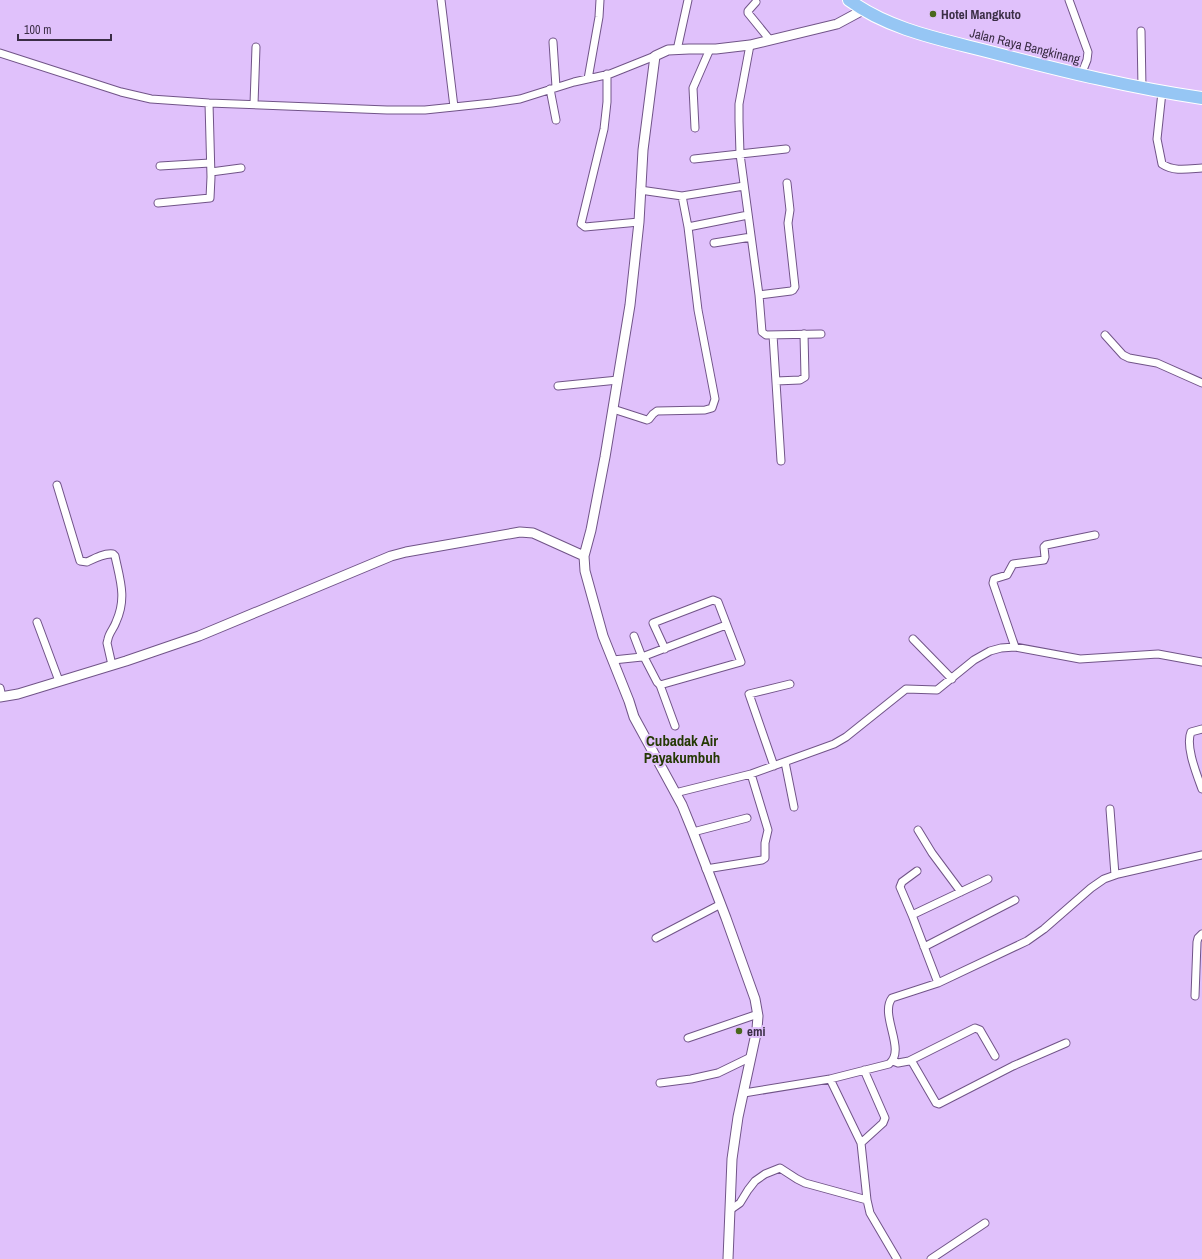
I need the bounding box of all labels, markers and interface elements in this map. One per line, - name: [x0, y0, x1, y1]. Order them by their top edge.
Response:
- place label: Hotel Mangkuto: [941, 6, 1021, 23]
- marker: Hotel Mangkuto: [928, 9, 938, 19]
- scale bar: [18, 16, 111, 42]
- text: 100 m: [24, 22, 51, 38]
- street label: Jalan Raya Bangkinang: [968, 24, 1082, 68]
- district label: Cubadak Air Payakumbuh: [644, 730, 720, 768]
- place label: emi: [747, 1023, 765, 1040]
- marker: emi: [734, 1026, 744, 1036]

